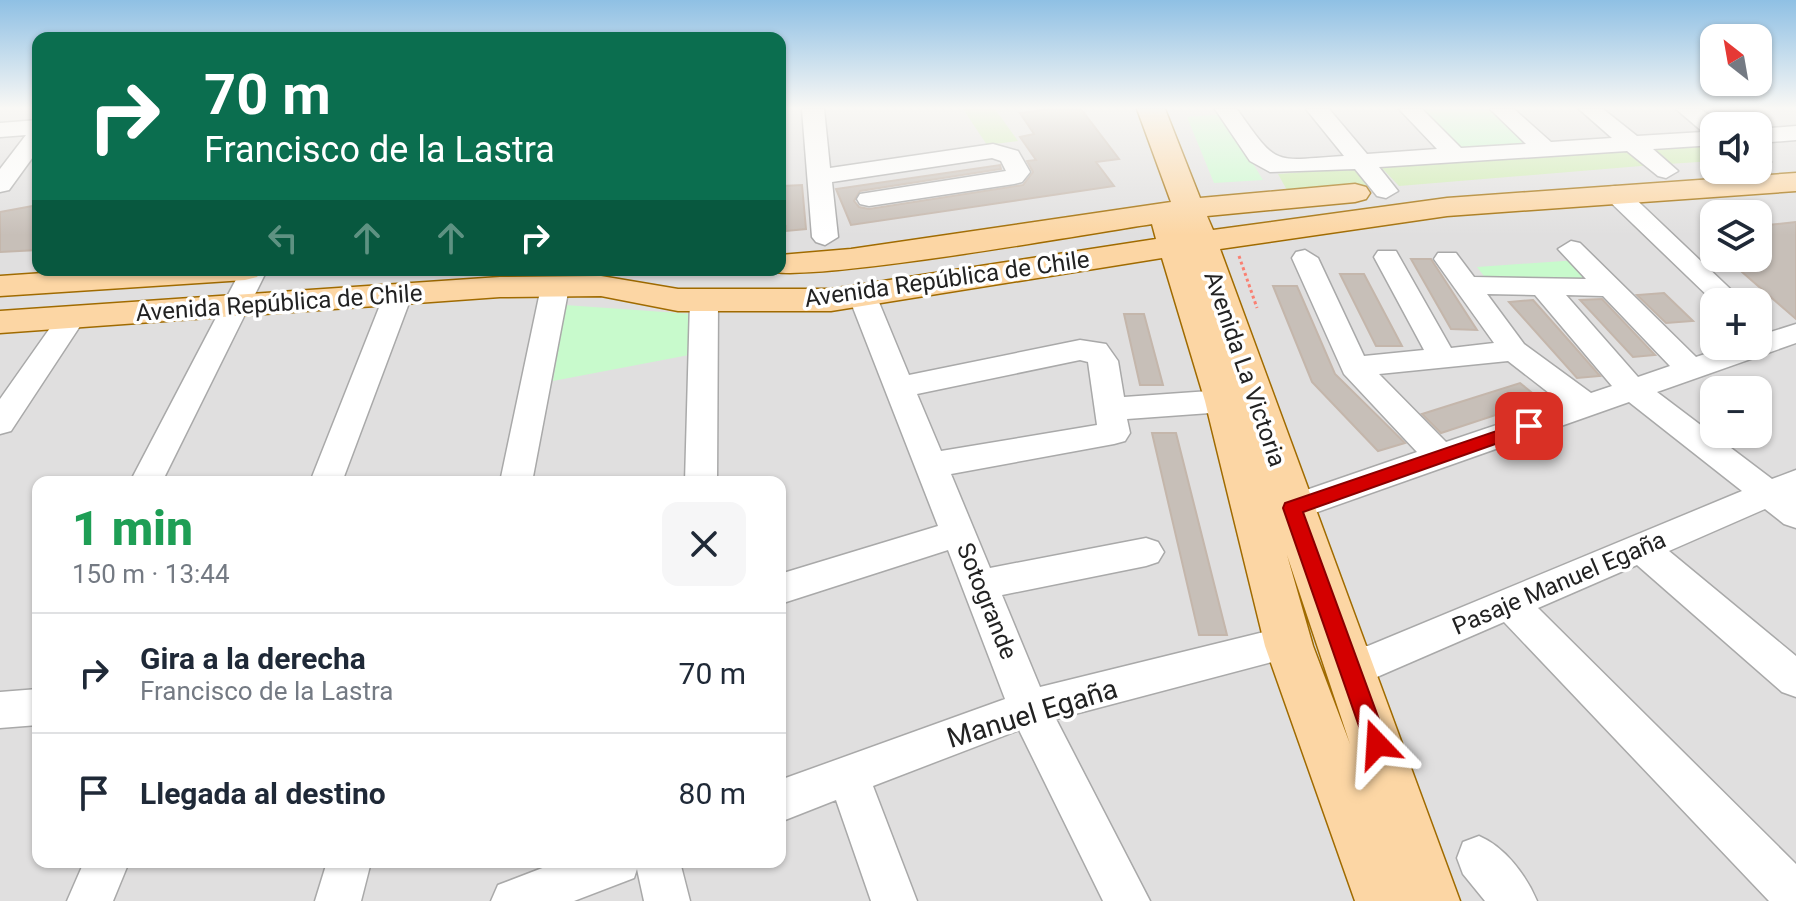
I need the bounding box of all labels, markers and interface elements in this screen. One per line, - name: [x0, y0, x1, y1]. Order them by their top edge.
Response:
- north arrow: [1700, 24, 1772, 96]
- map controls: [1700, 24, 1772, 448]
- text: 70 m: [204, 62, 331, 128]
- icon: right: [72, 64, 176, 168]
- button: sound: [1700, 112, 1772, 184]
- text: Francisco de la Lastra: [204, 129, 555, 171]
- button: layers: [1700, 200, 1772, 272]
- icon: left: [261, 216, 305, 260]
- icon: ahead: [345, 216, 389, 260]
- icon: ahead: [429, 216, 473, 260]
- icon: right: [513, 216, 557, 260]
- street label: Avenida República de Chile: [803, 245, 1091, 313]
- street label: Avenida La Victoria: [1198, 268, 1292, 470]
- street label: Avenida República de Chile: [135, 279, 423, 327]
- button: +: [1700, 288, 1772, 360]
- button: −: [1700, 376, 1772, 448]
- pin: [1495, 392, 1563, 460]
- icon: arrive: [1507, 404, 1551, 448]
- text: 1 min: [72, 500, 193, 557]
- button: close: [662, 502, 746, 586]
- street label: Pasaje Manuel Egaña: [1448, 525, 1670, 641]
- street label: Sotogrande: [951, 539, 1023, 663]
- text: 150 m · 13:44: [72, 559, 230, 589]
- text: Gira a la derecha: [140, 641, 366, 676]
- icon: right: [72, 651, 116, 695]
- text: 70 m: [679, 656, 746, 691]
- street label: Manuel Egaña: [943, 672, 1121, 755]
- text: Francisco de la Lastra: [140, 676, 393, 706]
- position arrow: [1335, 702, 1419, 786]
- icon: arrive: [72, 771, 116, 815]
- text: Llegada al destino: [140, 776, 386, 811]
- text: 80 m: [679, 776, 746, 811]

